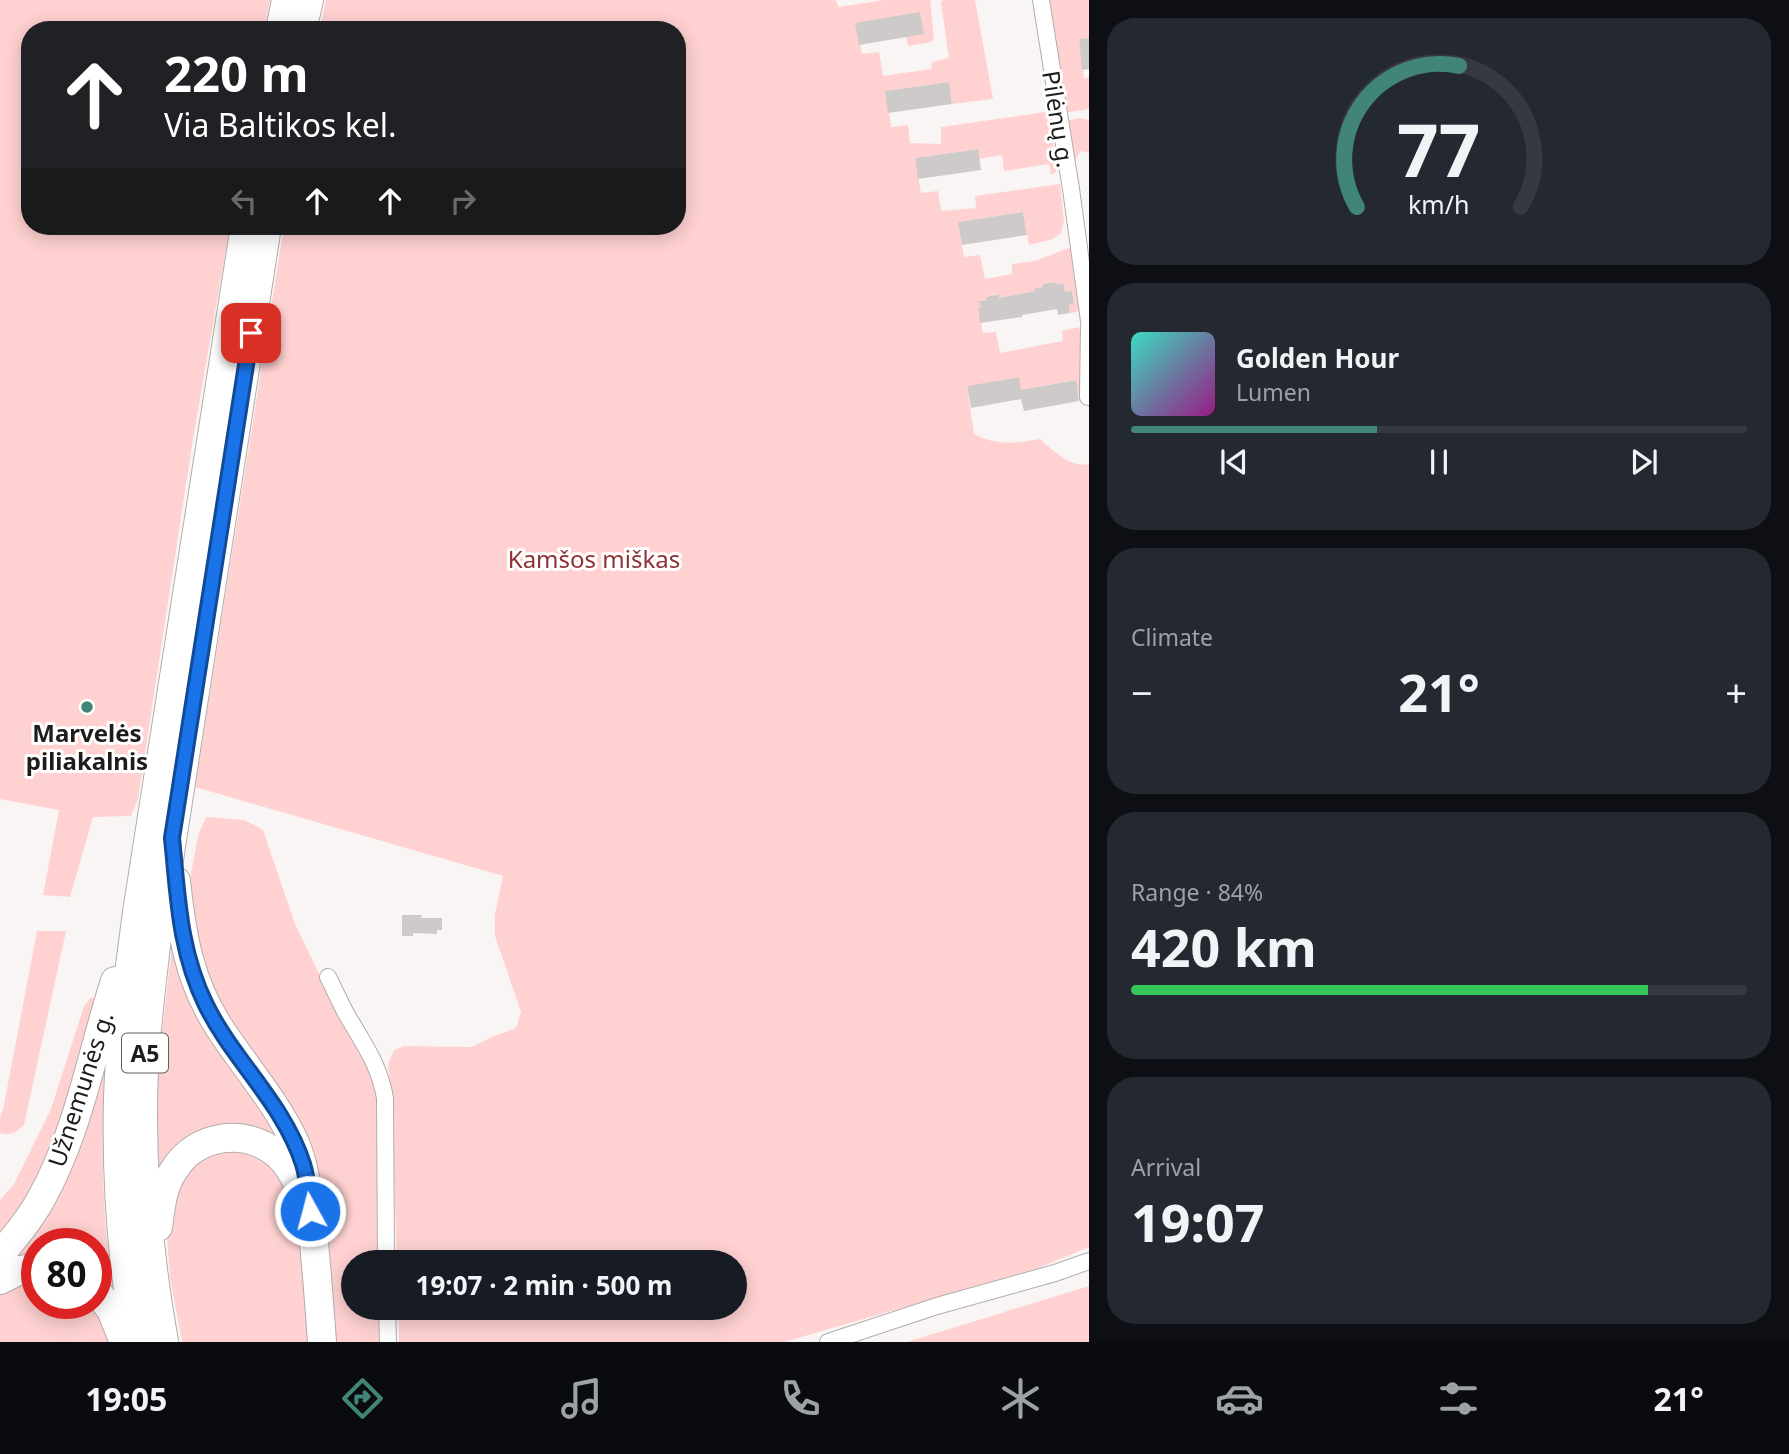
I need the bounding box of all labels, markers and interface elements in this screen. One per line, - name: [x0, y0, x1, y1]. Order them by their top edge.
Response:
- text: 220 m: [164, 40, 309, 106]
- icon: ahead: [49, 49, 140, 140]
- street label: Pilėnų g.: [1035, 68, 1083, 170]
- text: 77: [1397, 100, 1481, 199]
- text: Via Baltikos kel.: [164, 103, 397, 146]
- icon: left: [225, 182, 263, 220]
- icon: ahead: [298, 182, 336, 220]
- icon: ahead: [371, 182, 409, 220]
- icon: right: [444, 182, 482, 220]
- text: km/h: [1408, 187, 1470, 221]
- pin: [221, 303, 281, 363]
- icon: arrive: [232, 314, 270, 352]
- text: Golden Hour: [1236, 340, 1399, 376]
- text: Lumen: [1236, 376, 1311, 408]
- icon: previous: [1215, 443, 1253, 481]
- icon: pause: [1420, 443, 1458, 481]
- icon: next: [1625, 443, 1663, 481]
- park label: Kamšos miškas: [508, 542, 680, 575]
- text: Climate: [1131, 621, 1213, 653]
- text: 21°: [1398, 656, 1480, 727]
- text: −: [1131, 666, 1153, 718]
- text: +: [1725, 666, 1747, 718]
- marker: Marvelės piliakalnis: [79, 699, 95, 715]
- place label: Marvelės piliakalnis: [26, 716, 148, 777]
- text: Range · 84%: [1131, 876, 1263, 908]
- text: 420 km: [1131, 911, 1317, 982]
- street label: Užnemunės g.: [39, 1007, 121, 1171]
- road number: A5: [122, 1034, 168, 1072]
- text: Arrival: [1131, 1151, 1201, 1183]
- position arrow: [273, 1174, 347, 1248]
- text: 19:07: [1131, 1186, 1265, 1257]
- speed limit sign: 80: [21, 1228, 112, 1319]
- text: 19:07 · 2 min · 500 m: [416, 1267, 672, 1303]
- icon: directions: [338, 1374, 387, 1423]
- icon: music: [557, 1374, 606, 1423]
- icon: phone: [776, 1374, 825, 1423]
- icon: climate: [996, 1374, 1045, 1423]
- icon: car: [1215, 1374, 1264, 1423]
- icon: filters: [1434, 1374, 1483, 1423]
- text: 19:05: [85, 1377, 167, 1420]
- text: 21°: [1654, 1377, 1704, 1420]

